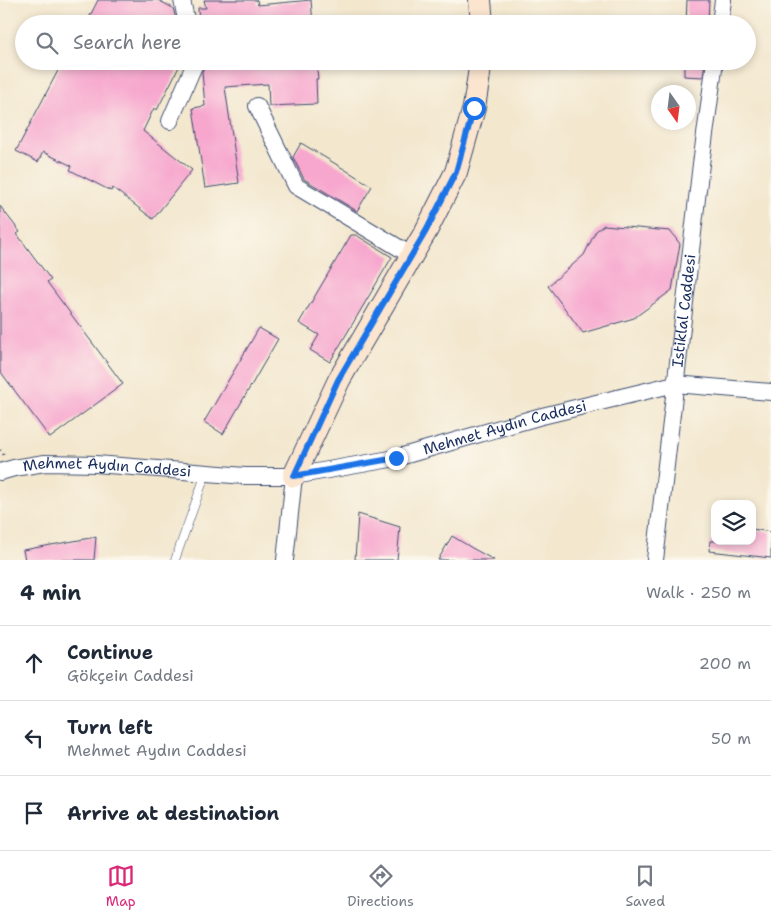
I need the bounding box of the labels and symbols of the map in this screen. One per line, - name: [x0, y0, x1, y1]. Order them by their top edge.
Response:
- north arrow: [651, 85, 696, 130]
- route start: [463, 97, 486, 120]
- street label: Istiklal Caddesi: [667, 253, 700, 368]
- street label: Mehmet Aydın Caddesi: [421, 396, 588, 460]
- route end: [385, 447, 408, 470]
- street label: Mehmet Aydın Caddesi: [21, 453, 192, 482]

